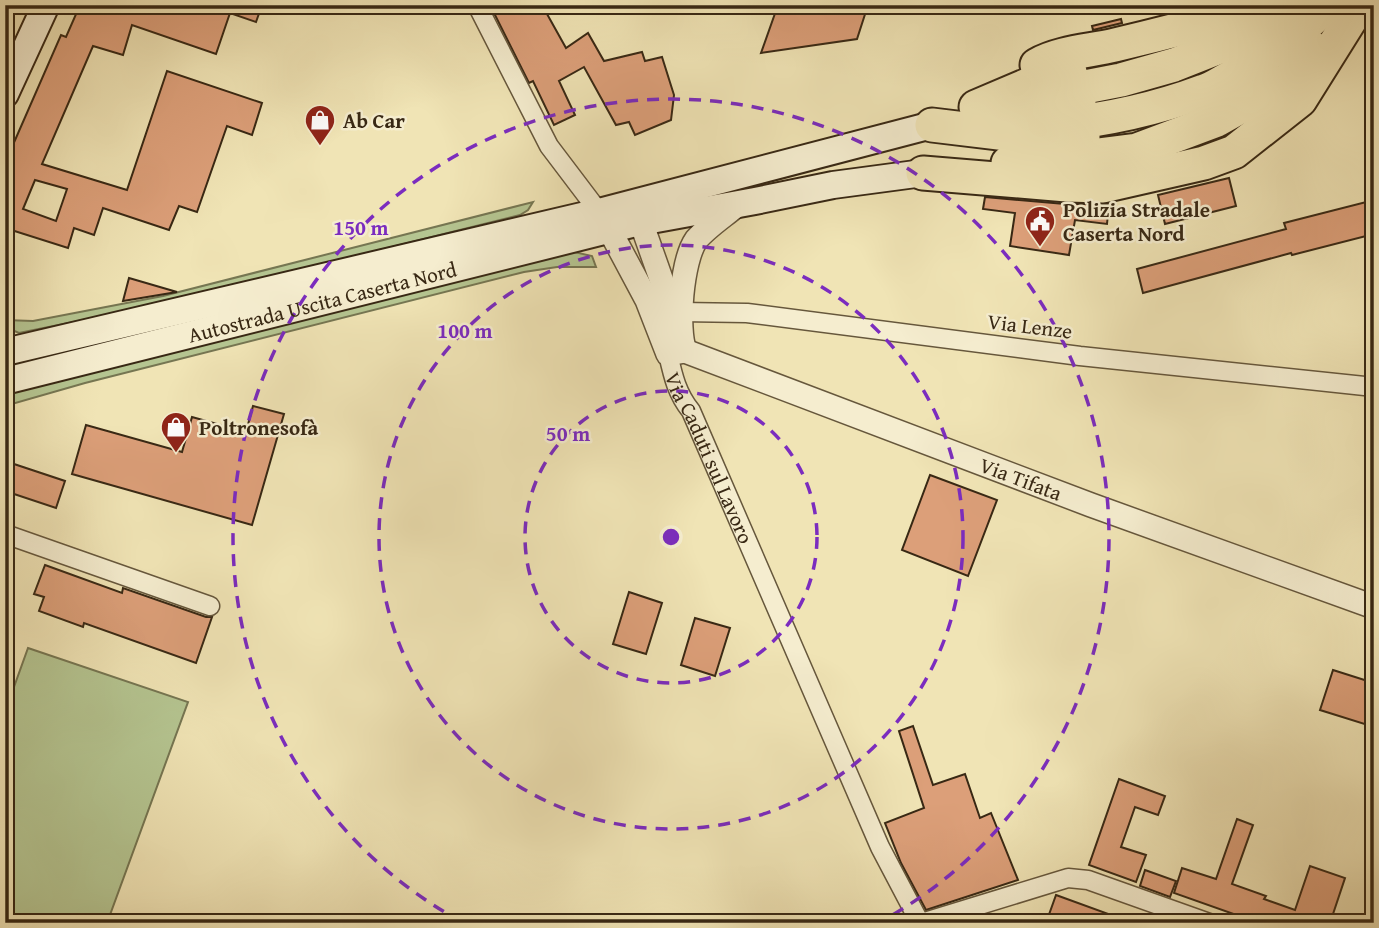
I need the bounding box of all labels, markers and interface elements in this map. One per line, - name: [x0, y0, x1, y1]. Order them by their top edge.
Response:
- shop icon: Ab Car: [303, 103, 337, 147]
- place label: Ab Car: [343, 105, 405, 136]
- place label: Polizia Stradale Caserta Nord: [1063, 194, 1210, 249]
- public building icon: Polizia Stradale Caserta Nord: [1023, 204, 1057, 248]
- text: 150 m: [333, 212, 389, 243]
- street label: Autostrada Uscita Caserta Nord: [185, 253, 461, 350]
- street label: Via Lenze: [986, 305, 1074, 347]
- text: 100 m: [437, 315, 493, 346]
- street label: Via Caduti sul Lavoro: [658, 368, 762, 548]
- shop icon: Poltronesofà: [159, 410, 193, 454]
- place label: Poltronesofà: [199, 412, 319, 443]
- text: 50 m: [546, 418, 590, 449]
- street label: Via Tifata: [975, 449, 1067, 508]
- centre of rings: [659, 525, 683, 549]

